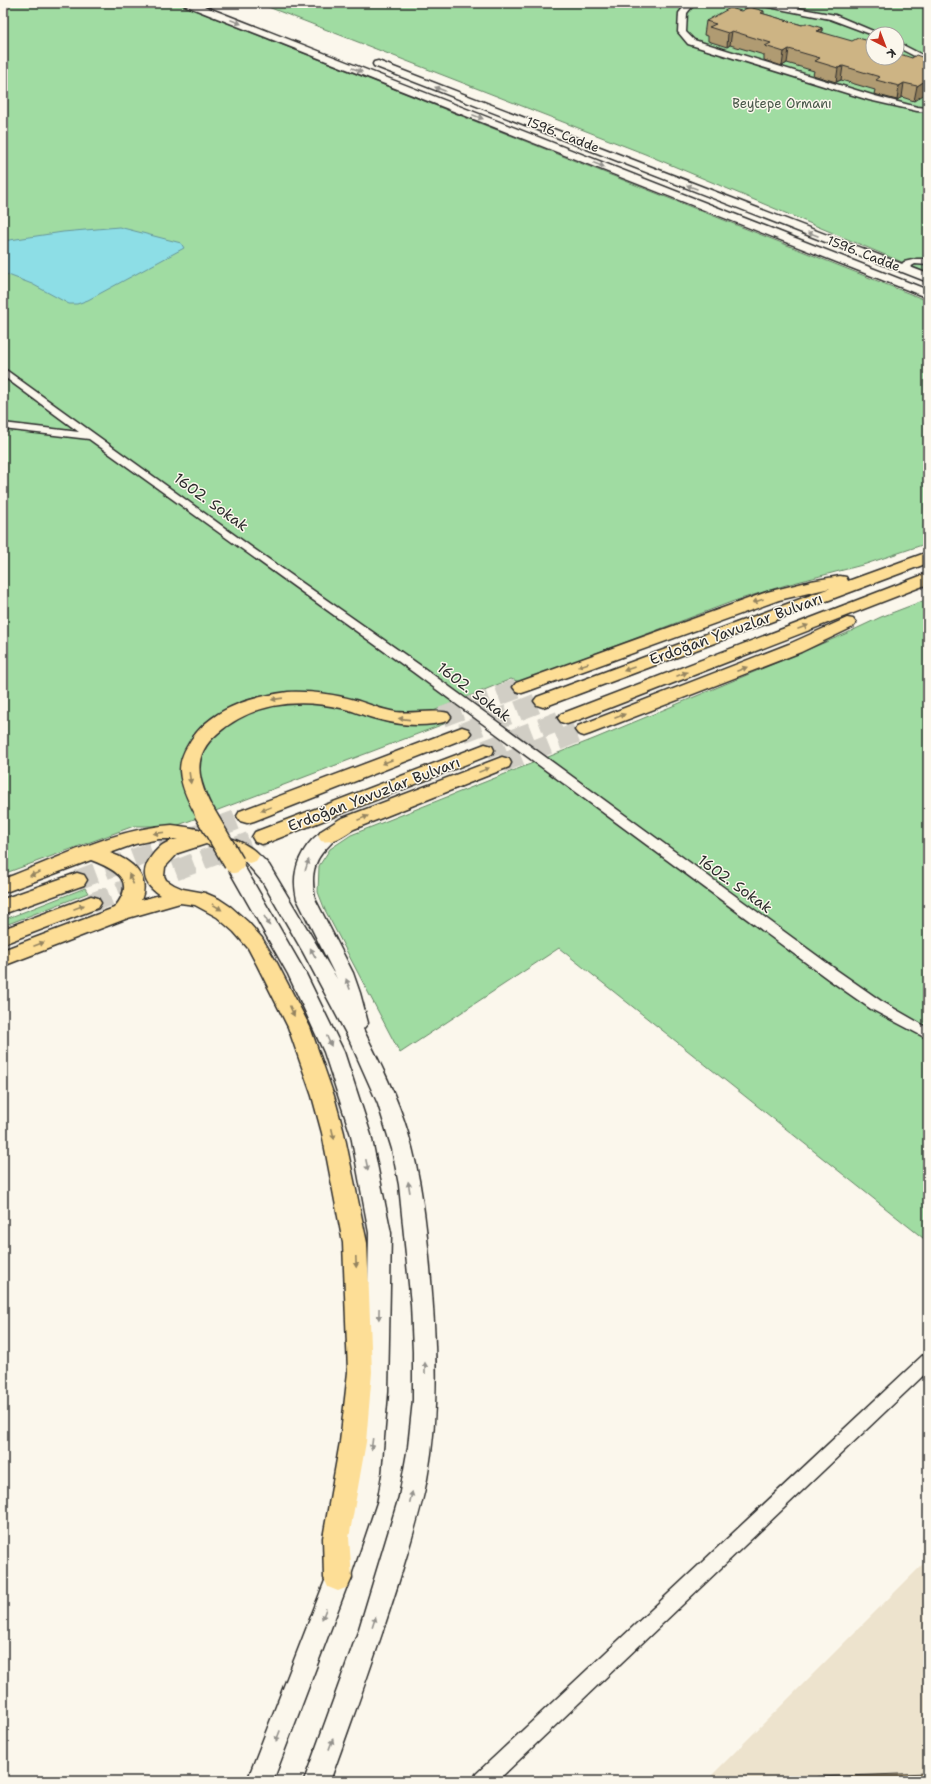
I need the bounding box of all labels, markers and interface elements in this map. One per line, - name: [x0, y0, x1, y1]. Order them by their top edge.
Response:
- one-way arrow: [231, 20, 243, 26]
- north arrow: [865, 26, 905, 66]
- text: K: [883, 45, 899, 61]
- one-way arrow: [352, 67, 364, 73]
- one-way arrow: [434, 85, 446, 91]
- park label: Beytepe Ormanı: [732, 95, 832, 112]
- street label: 1596. Cadde: [524, 113, 602, 156]
- one-way arrow: [473, 115, 485, 121]
- one-way arrow: [594, 162, 606, 168]
- one-way arrow: [685, 184, 697, 190]
- one-way arrow: [806, 231, 818, 237]
- street label: 1596. Cadde: [825, 232, 903, 275]
- street label: 1602. Sokak: [170, 468, 252, 536]
- street label: Erdoğan Yavuzlar Bulvarı: [647, 588, 825, 670]
- one-way arrow: [751, 599, 763, 605]
- one-way arrow: [797, 624, 809, 630]
- street label: 1602. Sokak: [433, 658, 515, 726]
- one-way arrow: [576, 662, 588, 668]
- one-way arrow: [736, 666, 747, 672]
- one-way arrow: [623, 667, 635, 673]
- one-way arrow: [676, 670, 688, 676]
- one-way arrow: [270, 696, 283, 702]
- one-way arrow: [615, 712, 627, 718]
- one-way arrow: [398, 715, 410, 722]
- street label: Erdoğan Yavuzlar Bulvarı: [285, 752, 463, 836]
- one-way arrow: [380, 760, 392, 766]
- one-way arrow: [478, 767, 490, 773]
- one-way arrow: [187, 772, 193, 785]
- one-way arrow: [260, 806, 271, 812]
- one-way arrow: [357, 815, 369, 821]
- one-way arrow: [152, 830, 165, 836]
- street label: 1602. Sokak: [694, 850, 776, 918]
- one-way arrow: [304, 859, 310, 871]
- one-way arrow: [29, 871, 41, 877]
- one-way arrow: [128, 873, 134, 884]
- one-way arrow: [73, 904, 85, 910]
- one-way arrow: [211, 904, 223, 911]
- one-way arrow: [264, 915, 271, 927]
- one-way arrow: [34, 941, 46, 947]
- one-way arrow: [310, 947, 317, 959]
- one-way arrow: [344, 978, 350, 990]
- one-way arrow: [289, 1006, 295, 1017]
- one-way arrow: [326, 1035, 332, 1046]
- one-way arrow: [330, 1128, 336, 1141]
- one-way arrow: [365, 1158, 371, 1171]
- one-way arrow: [406, 1181, 412, 1193]
- one-way arrow: [352, 1256, 359, 1268]
- one-way arrow: [376, 1308, 382, 1321]
- one-way arrow: [421, 1362, 428, 1374]
- one-way arrow: [369, 1438, 375, 1450]
- one-way arrow: [408, 1491, 414, 1503]
- one-way arrow: [321, 1609, 327, 1621]
- one-way arrow: [371, 1616, 377, 1628]
- one-way arrow: [274, 1730, 280, 1742]
- one-way arrow: [328, 1738, 334, 1750]

